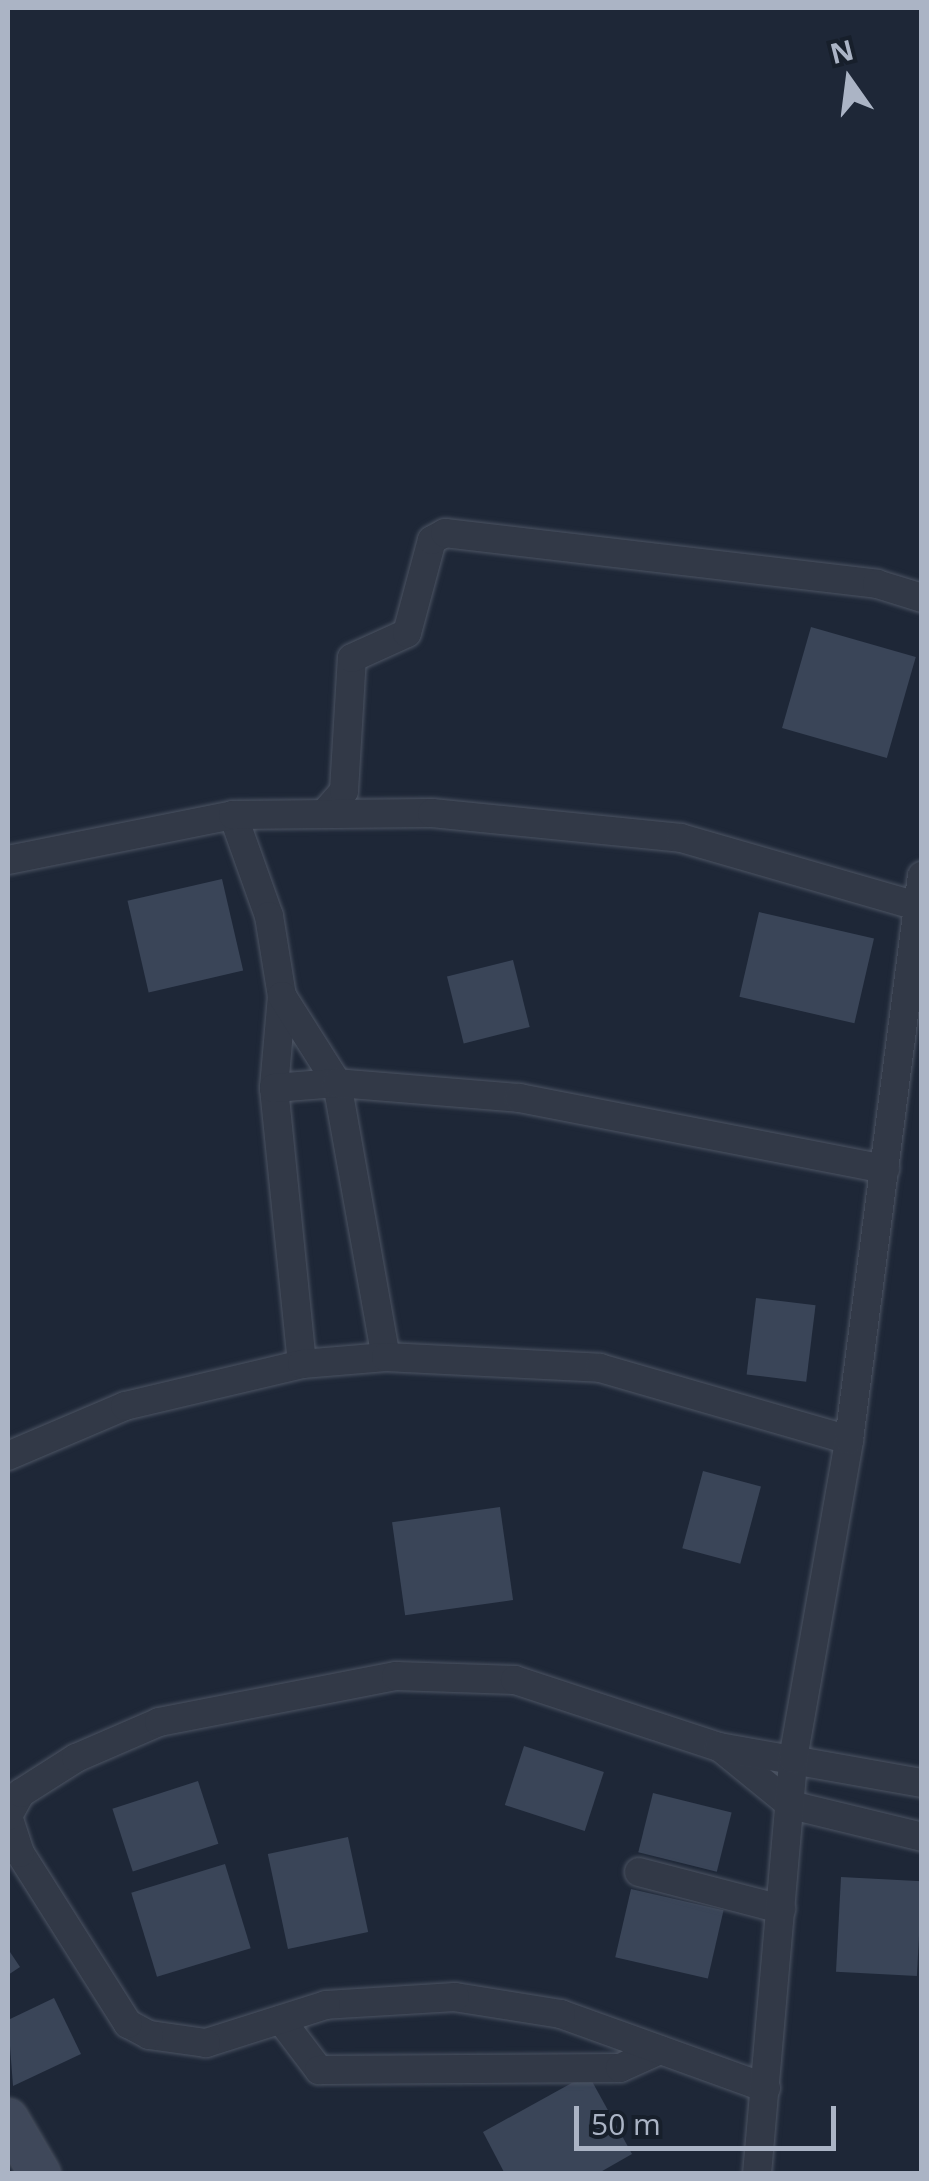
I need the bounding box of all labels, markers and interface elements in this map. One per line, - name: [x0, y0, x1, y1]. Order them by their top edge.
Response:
- north arrow: [799, 30, 899, 130]
- text: N: [826, 30, 857, 72]
- scale bar: [579, 2086, 842, 2148]
- text: 50 m: [591, 2103, 661, 2144]

